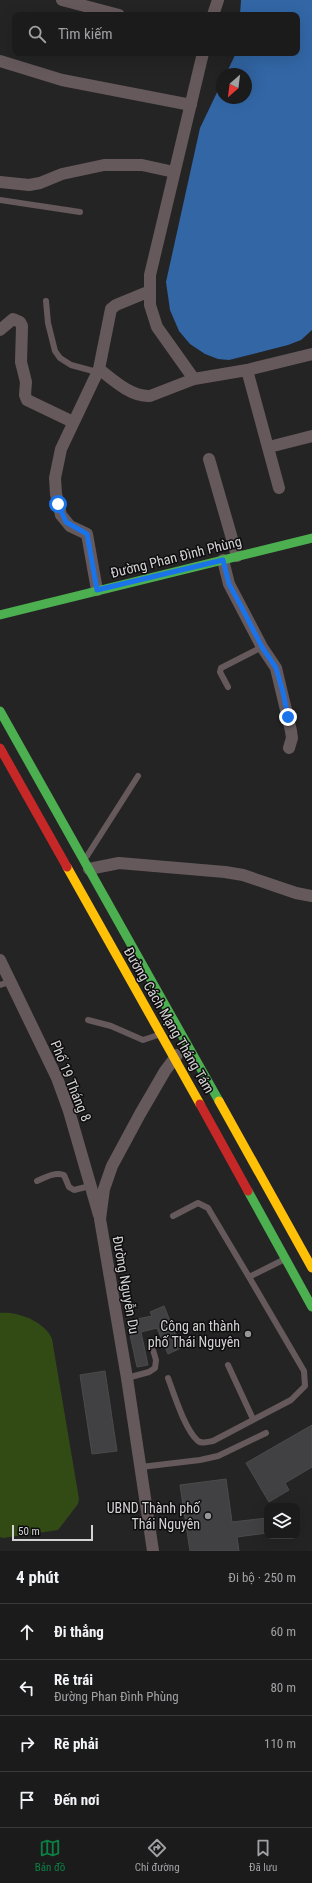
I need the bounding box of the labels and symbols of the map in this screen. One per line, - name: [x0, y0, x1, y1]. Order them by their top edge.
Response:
- north arrow: [216, 68, 252, 104]
- route start: [49, 495, 67, 513]
- street label: Đường Phan Đình Phùng: [109, 533, 243, 581]
- route end: [279, 708, 297, 726]
- street label: Đường Cách Mạng Tháng Tám: [121, 944, 217, 1096]
- street label: Phố 19 Tháng 8: [47, 1038, 95, 1124]
- street label: Đường Nguyễn Du: [110, 1235, 142, 1335]
- place label: Công an thành phố Thái Nguyên: [148, 1318, 240, 1350]
- marker: Công an thành phố Thái Nguyên: [243, 1329, 253, 1339]
- place label: UBND Thành phố Thái Nguyên: [107, 1500, 201, 1532]
- marker: UBND Thành phố Thái Nguyên: [203, 1511, 213, 1521]
- scale bar: [12, 1523, 93, 1542]

